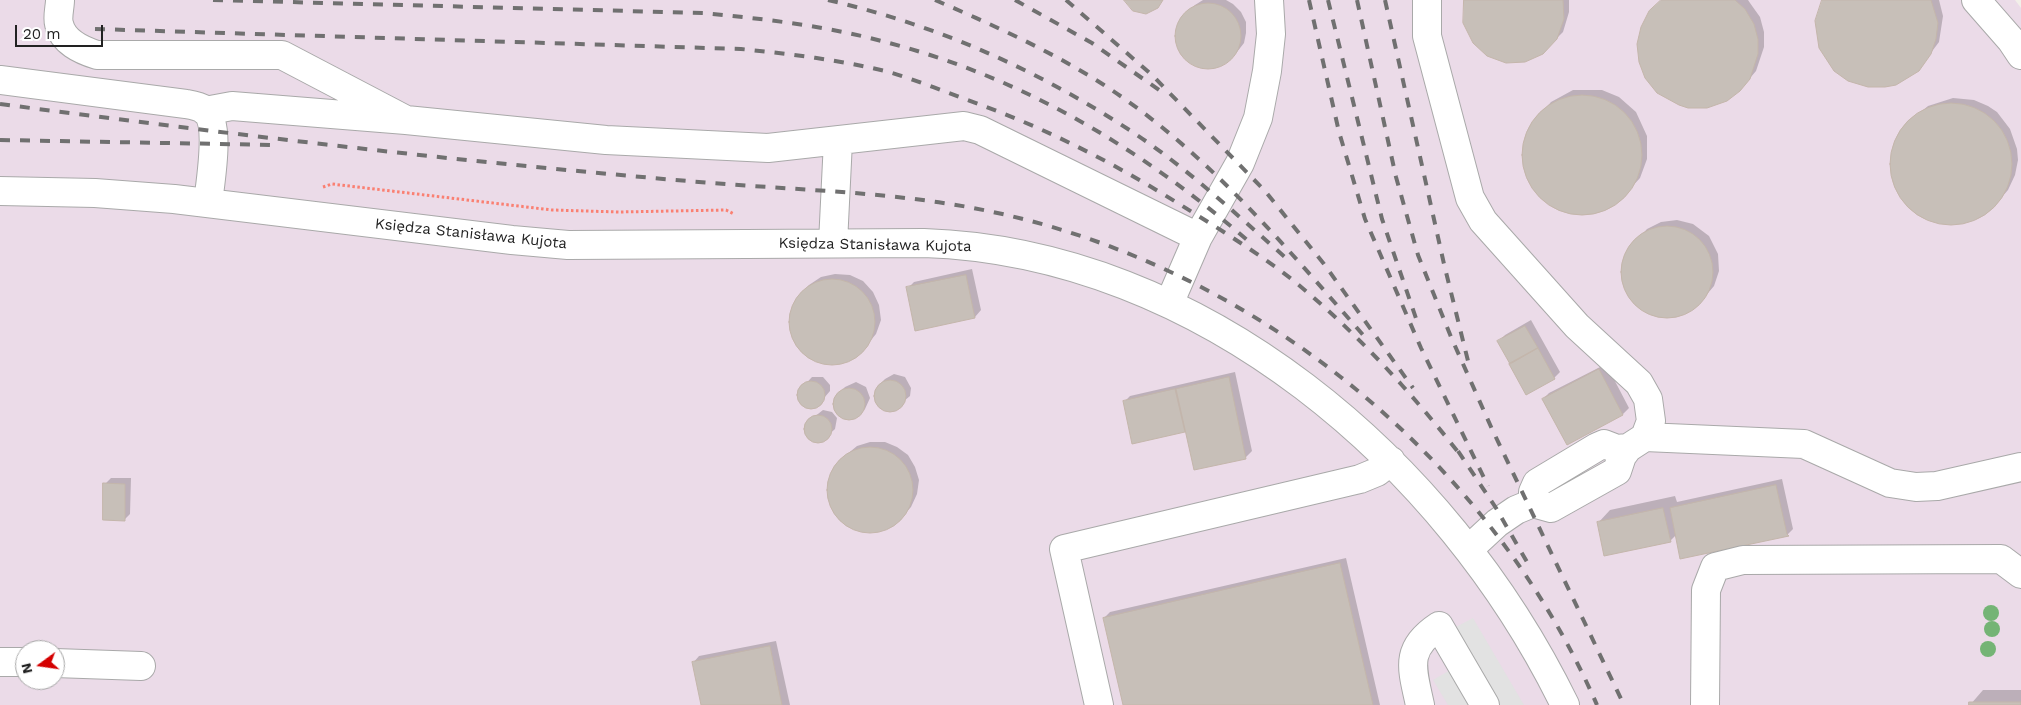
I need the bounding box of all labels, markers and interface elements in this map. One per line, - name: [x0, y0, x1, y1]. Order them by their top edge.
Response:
- scale bar: [18, 15, 105, 47]
- text: 20 m: [23, 25, 61, 43]
- street label: Księdza Stanisława Kujota: [374, 215, 568, 253]
- street label: Księdza Stanisława Kujota: [778, 234, 972, 256]
- north arrow: [15, 640, 65, 690]
- text: N: [17, 661, 35, 675]

